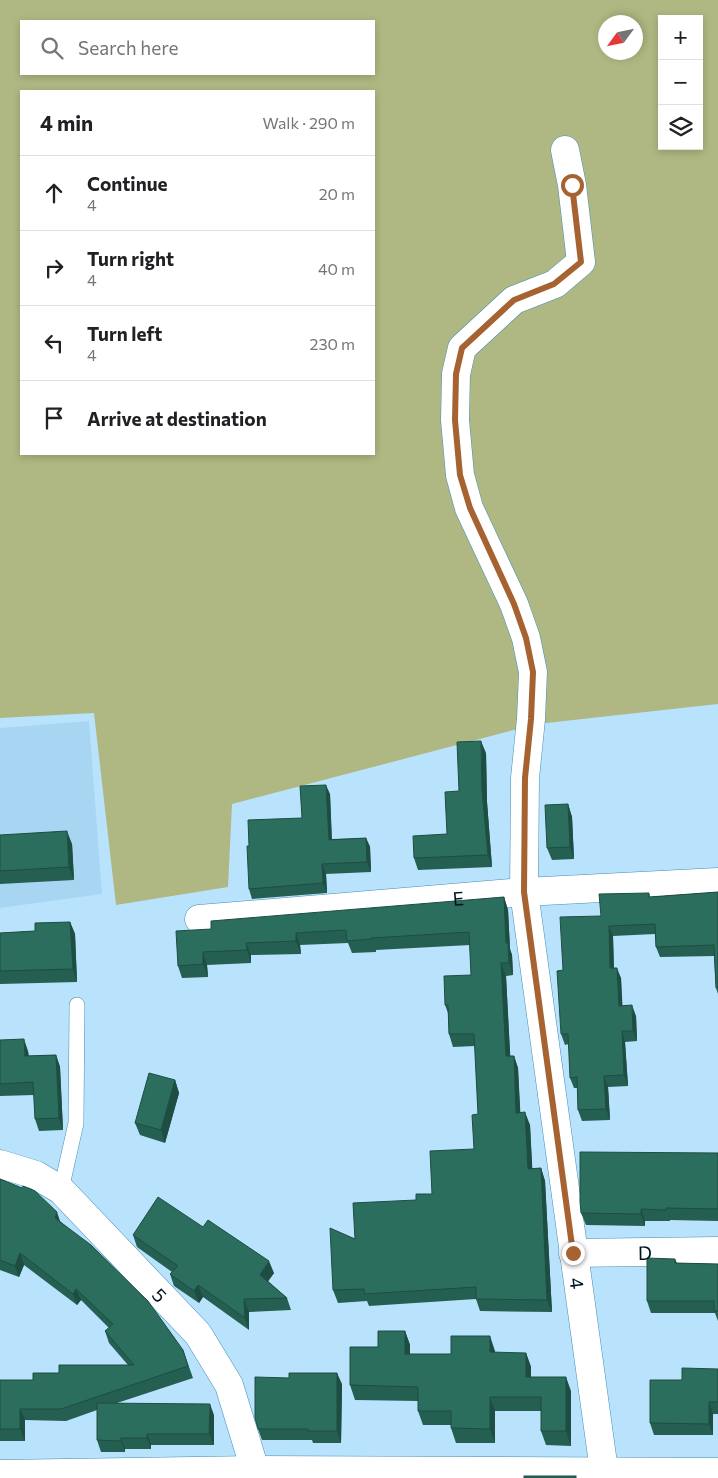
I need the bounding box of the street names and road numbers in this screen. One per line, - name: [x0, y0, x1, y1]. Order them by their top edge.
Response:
- street label: E: [452, 886, 465, 909]
- street label: D: [638, 1240, 652, 1264]
- street label: 4: [566, 1276, 590, 1290]
- street label: 5: [148, 1283, 172, 1306]

